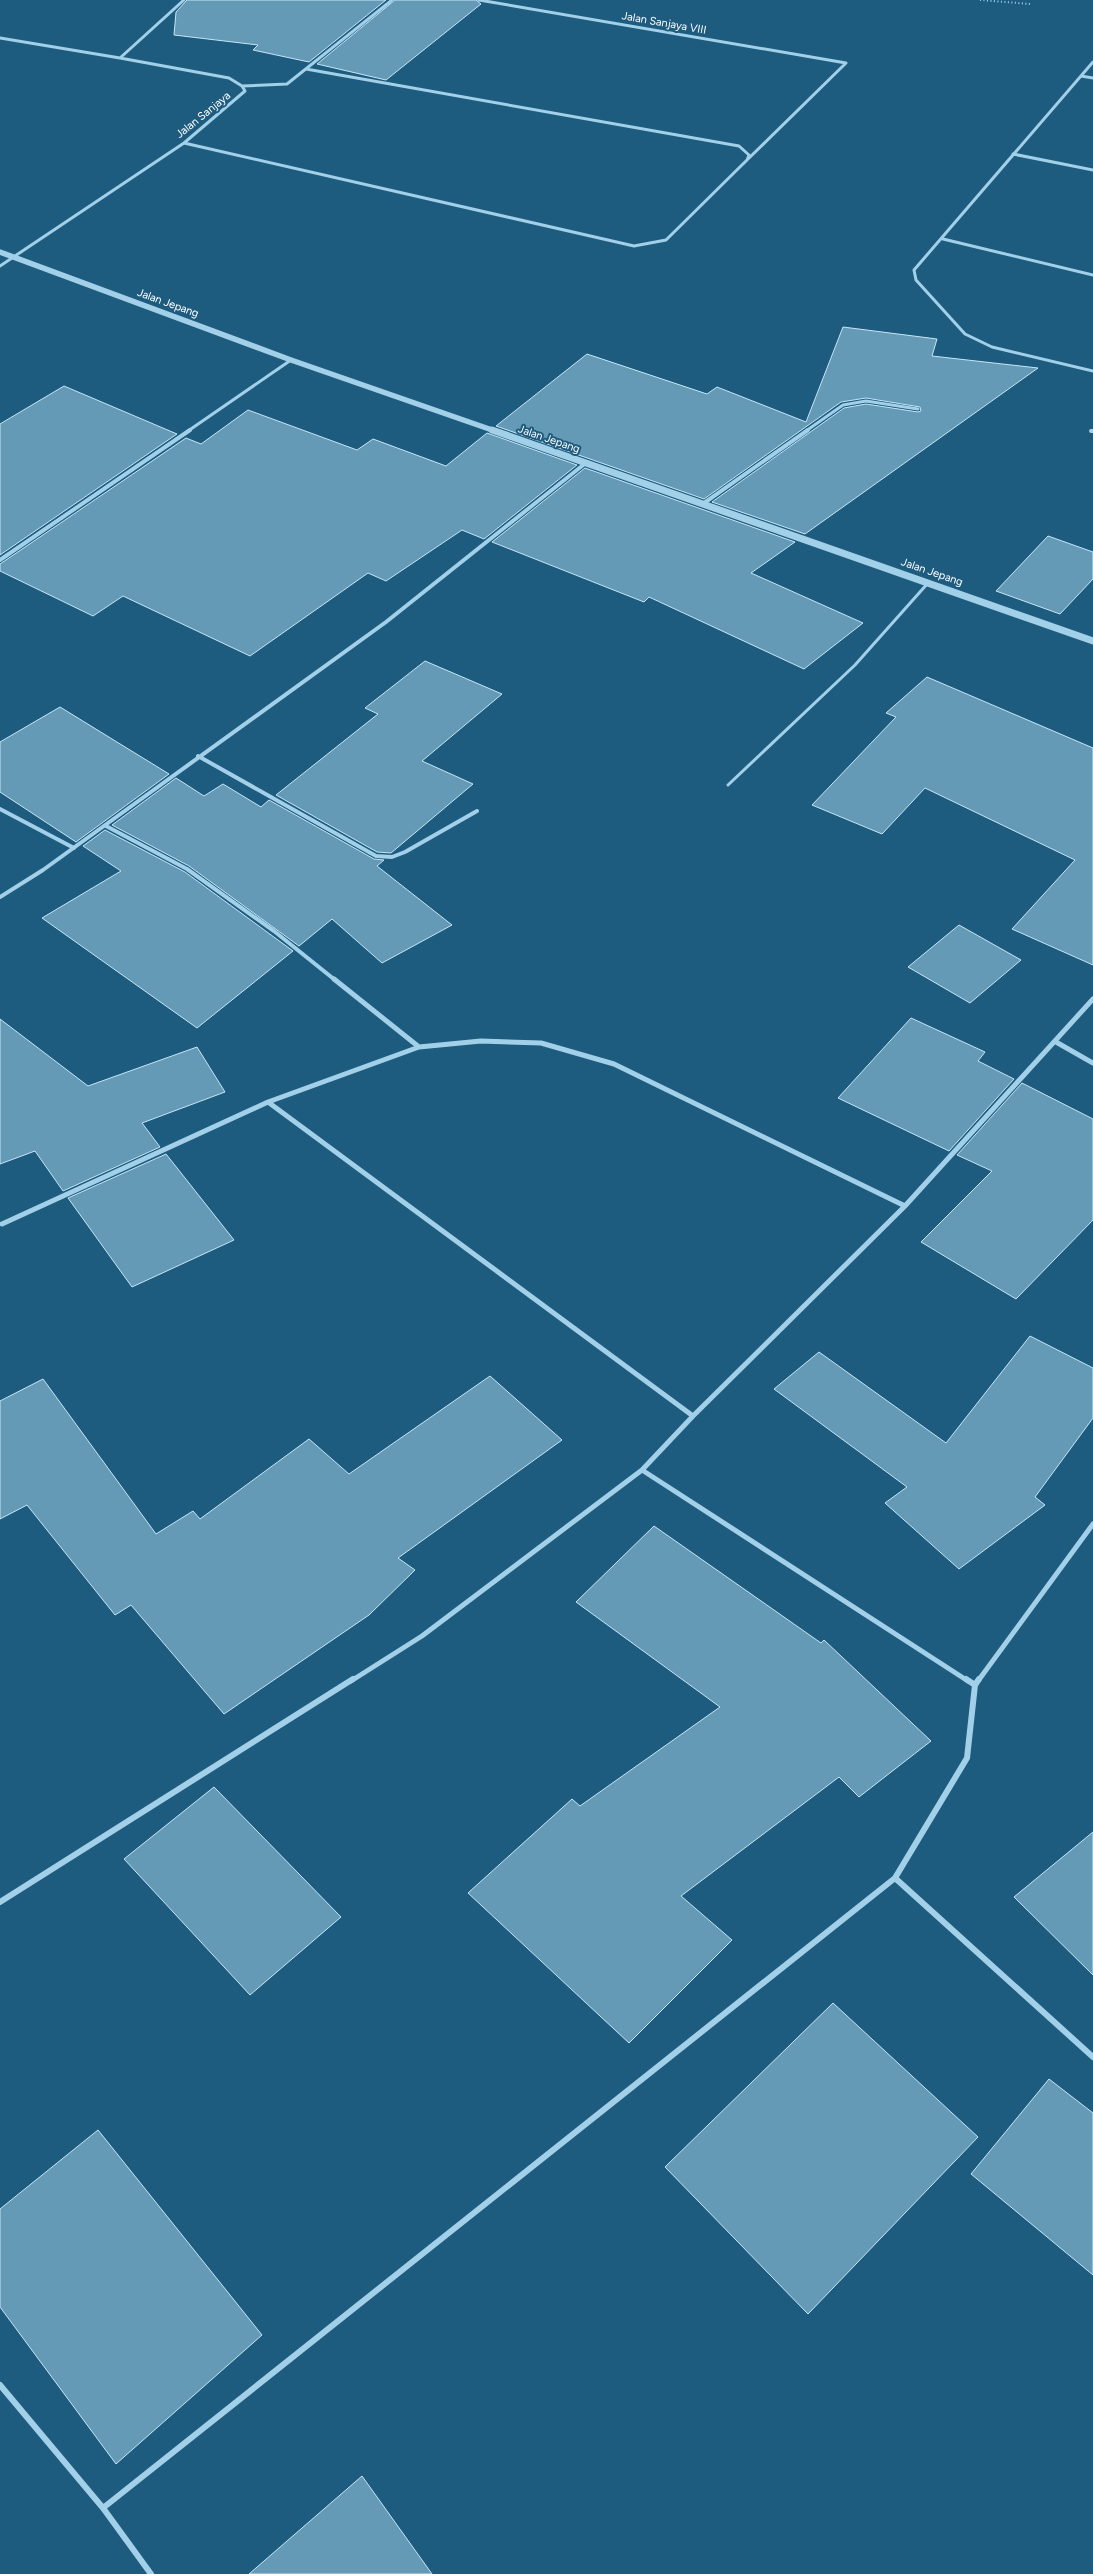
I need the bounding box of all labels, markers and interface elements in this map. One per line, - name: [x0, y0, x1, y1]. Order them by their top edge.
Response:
- street label: Jalan Sanjaya VIII: [621, 9, 707, 37]
- street label: Jalan Sanjaya: [173, 89, 233, 141]
- street label: Jalan Jepang: [135, 286, 201, 320]
- street label: Jalan Jepang: [516, 422, 582, 456]
- street label: Jalan Jepang: [899, 555, 965, 589]

